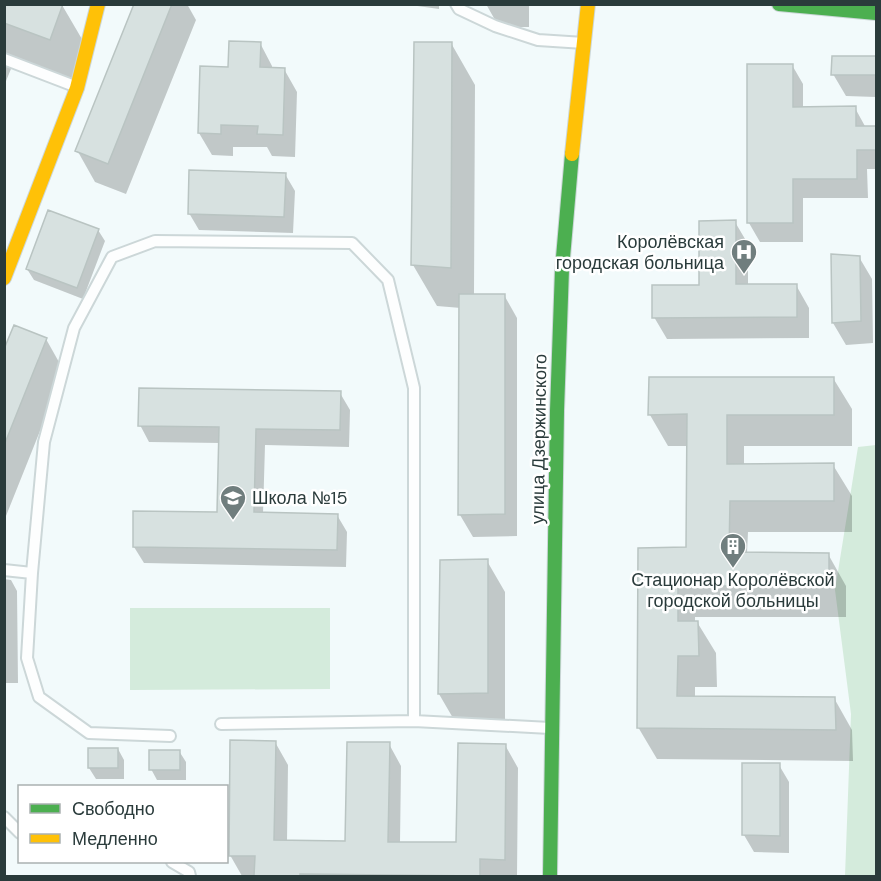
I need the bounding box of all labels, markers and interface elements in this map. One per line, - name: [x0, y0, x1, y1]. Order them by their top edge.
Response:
- place label: Королёвская городская больница: [556, 230, 725, 275]
- hospital icon: Королёвская городская больница: [729, 237, 759, 275]
- street label: улица Дзержинского: [526, 354, 552, 524]
- school or university icon: Школа №15: [218, 483, 248, 521]
- place label: Школа №15: [252, 486, 347, 510]
- building icon: Стационар Королёвской городской больницы: [718, 531, 748, 569]
- place label: Стационар Королёвской городской больницы: [631, 568, 835, 613]
- legend: [18, 785, 228, 863]
- text: Свободно: [72, 797, 155, 821]
- text: Медленно: [72, 827, 158, 851]

